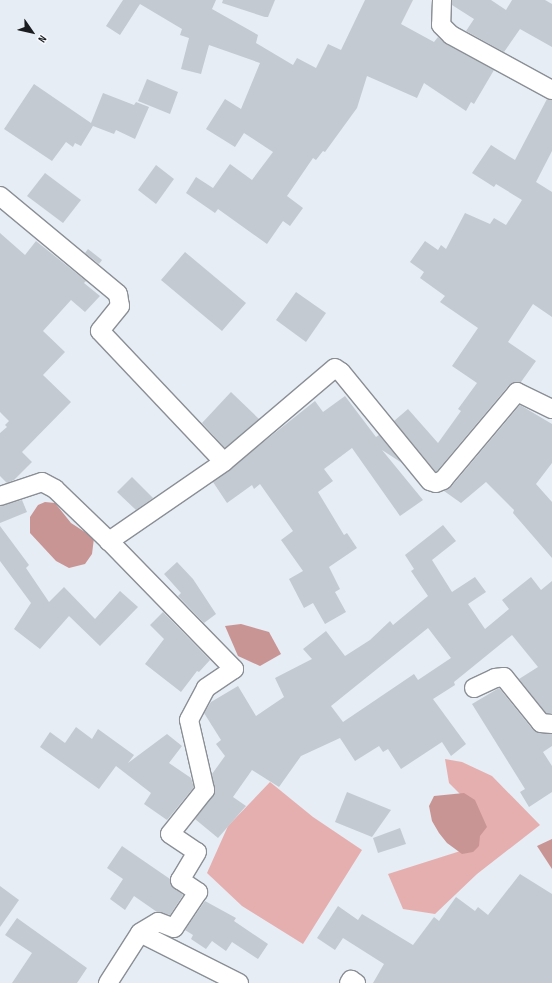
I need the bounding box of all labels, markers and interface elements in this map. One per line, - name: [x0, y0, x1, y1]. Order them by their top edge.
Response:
- north arrow: [12, 12, 52, 52]
- text: N: [35, 33, 49, 45]

